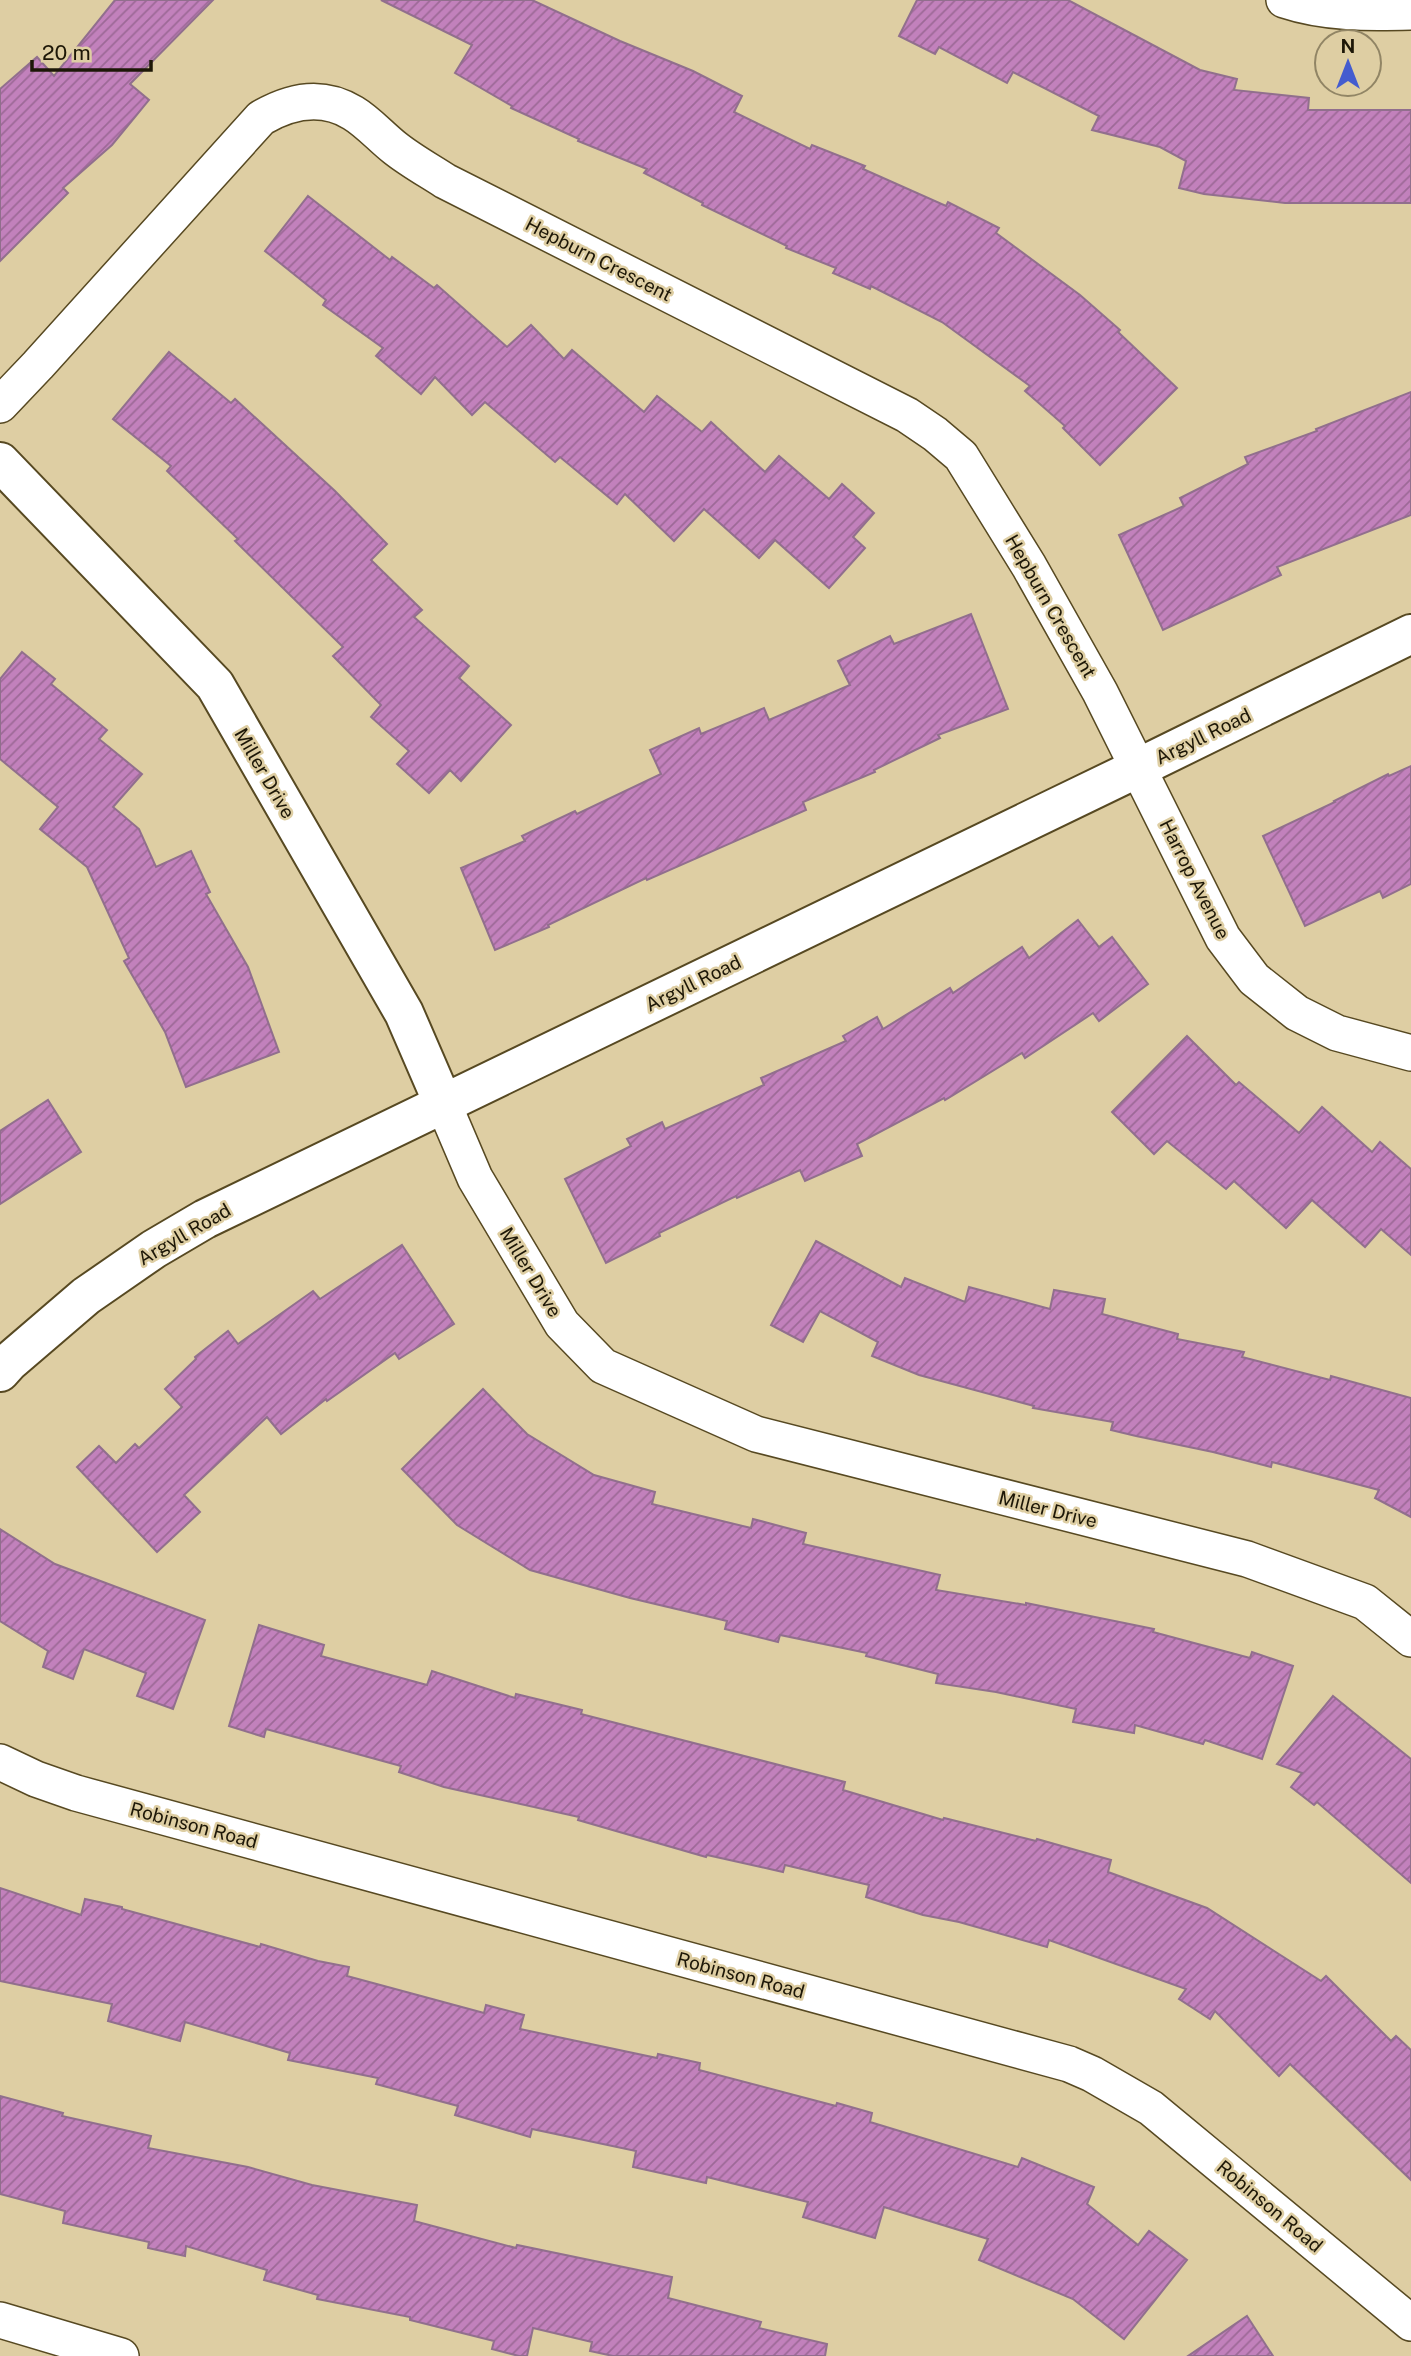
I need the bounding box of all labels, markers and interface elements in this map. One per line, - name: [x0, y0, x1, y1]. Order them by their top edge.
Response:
- scale bar: [32, 28, 150, 72]
- north arrow: [1313, 28, 1383, 98]
- text: N: [1341, 35, 1355, 57]
- text: 20 m: [42, 40, 91, 65]
- street label: Hepburn Crescent: [522, 213, 676, 305]
- street label: Hepburn Crescent: [1001, 531, 1101, 681]
- street label: Argyll Road: [1152, 703, 1254, 769]
- street label: Miller Drive: [230, 724, 300, 822]
- street label: Harrop Avenue: [1155, 815, 1235, 943]
- street label: Argyll Road: [642, 950, 744, 1016]
- street label: Argyll Road: [134, 1199, 234, 1269]
- street label: Miller Drive: [496, 1223, 566, 1321]
- street label: Miller Drive: [996, 1486, 1100, 1532]
- street label: Robinson Road: [128, 1797, 260, 1853]
- street label: Robinson Road: [675, 1947, 807, 2003]
- street label: Robinson Road: [1213, 2155, 1327, 2257]

